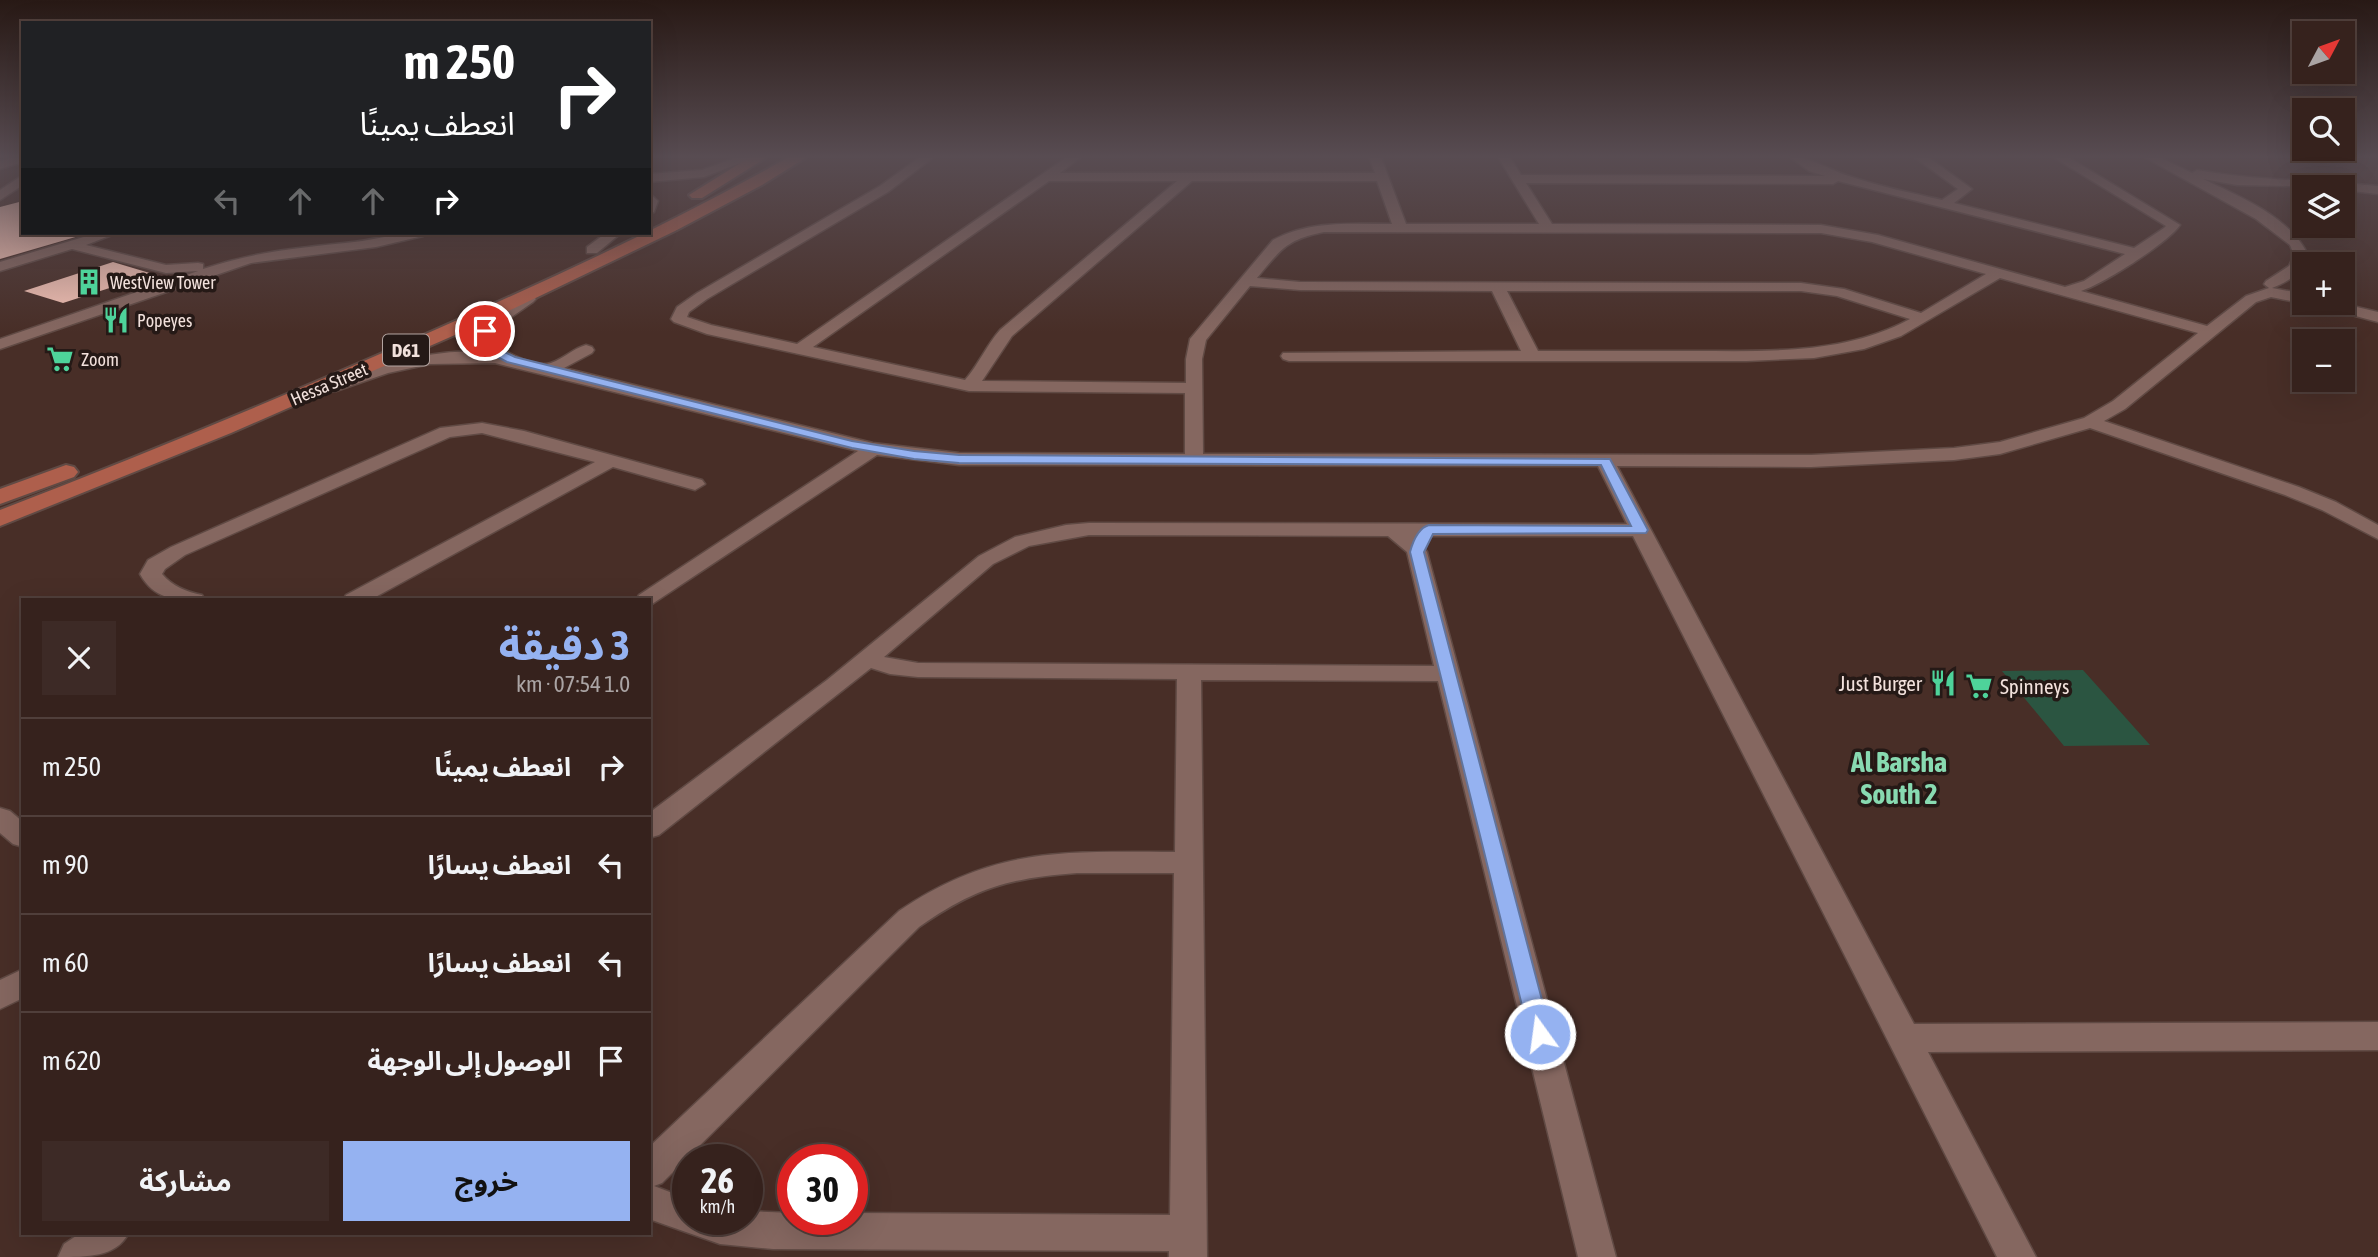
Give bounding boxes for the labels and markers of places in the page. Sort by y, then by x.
building icon: WestView Tower [74,267,104,297]
place label: WestView Tower [110,272,216,293]
pin [455,301,515,361]
restaurant icon: Popeyes [101,305,131,335]
place label: Popeyes [137,310,192,331]
supermarket icon: Zoom [45,344,75,374]
place label: Zoom [81,349,119,370]
restaurant icon: Just Burger [1928,668,1958,698]
place label: Just Burger [1839,671,1923,695]
supermarket icon: Spinneys [1964,671,1994,701]
place label: Spinneys [2000,674,2069,698]

